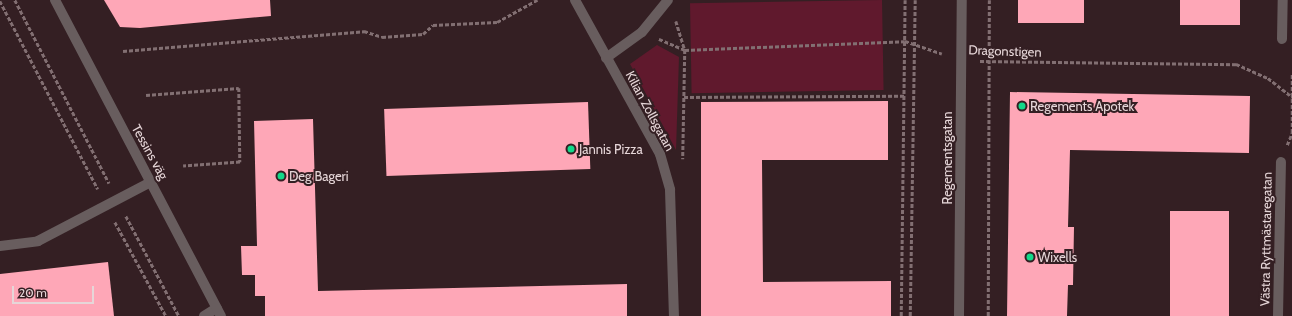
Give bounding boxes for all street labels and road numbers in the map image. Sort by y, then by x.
street label: Dragonstigen [968,42,1042,60]
street label: Kilian Zollsgatan [622,68,678,154]
street label: Regementsgatan [939,112,955,204]
street label: Tessins väg [128,122,172,182]
street label: Västra Ryttmästaregatan [1257,172,1275,306]

